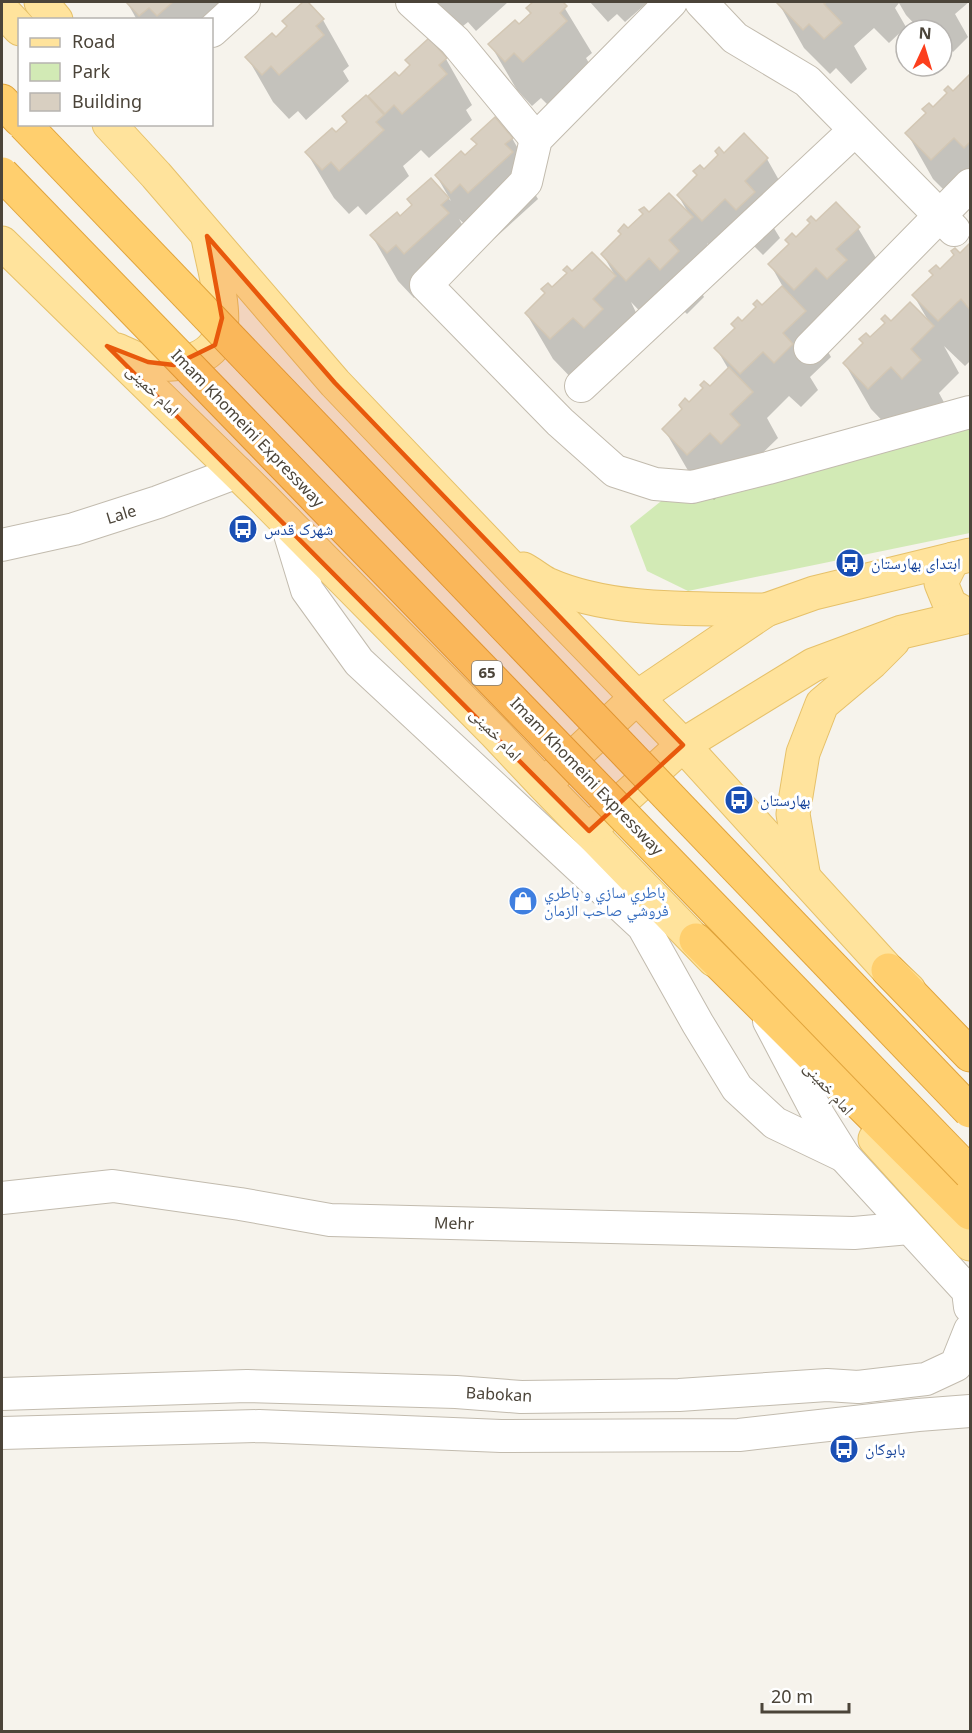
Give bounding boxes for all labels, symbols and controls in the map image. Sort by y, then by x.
legend [18,18,213,126]
north arrow [894,18,954,78]
text: N [918,22,932,44]
text: Road [72,29,115,53]
text: Park [72,59,110,83]
text: Building [72,89,142,113]
street label: Imam Khomeini Expressway [167,344,330,512]
street label: امام خمینی [122,359,184,421]
street label: Lale [103,499,139,529]
bus stop icon: شهرک قدس [227,513,259,545]
place label: شهرک قدس [264,518,333,540]
bus stop icon: ابتدای بهارستان [834,547,866,579]
place label: ابتدای بهارستان [871,552,961,574]
road number: 65 [472,661,502,685]
street label: Imam Khomeini Expressway [506,692,669,860]
street label: امام خمینی [465,703,527,765]
bus stop icon: بهارستان [723,784,755,816]
place label: بهارستان [760,789,810,811]
place label: باطري سازي و باطري فروشي صاحب الزمان [544,881,669,923]
shop icon: باطري سازي و باطري فروشي صاحب الزمان [507,885,539,917]
street label: امام خمینی [799,1056,859,1120]
street label: Mehr [434,1211,475,1235]
street label: Babokan [465,1381,533,1407]
bus stop icon: بابوکان [828,1433,860,1465]
place label: بابوکان [865,1438,905,1460]
scale bar [762,1676,849,1714]
text: 20 m [771,1684,813,1708]

